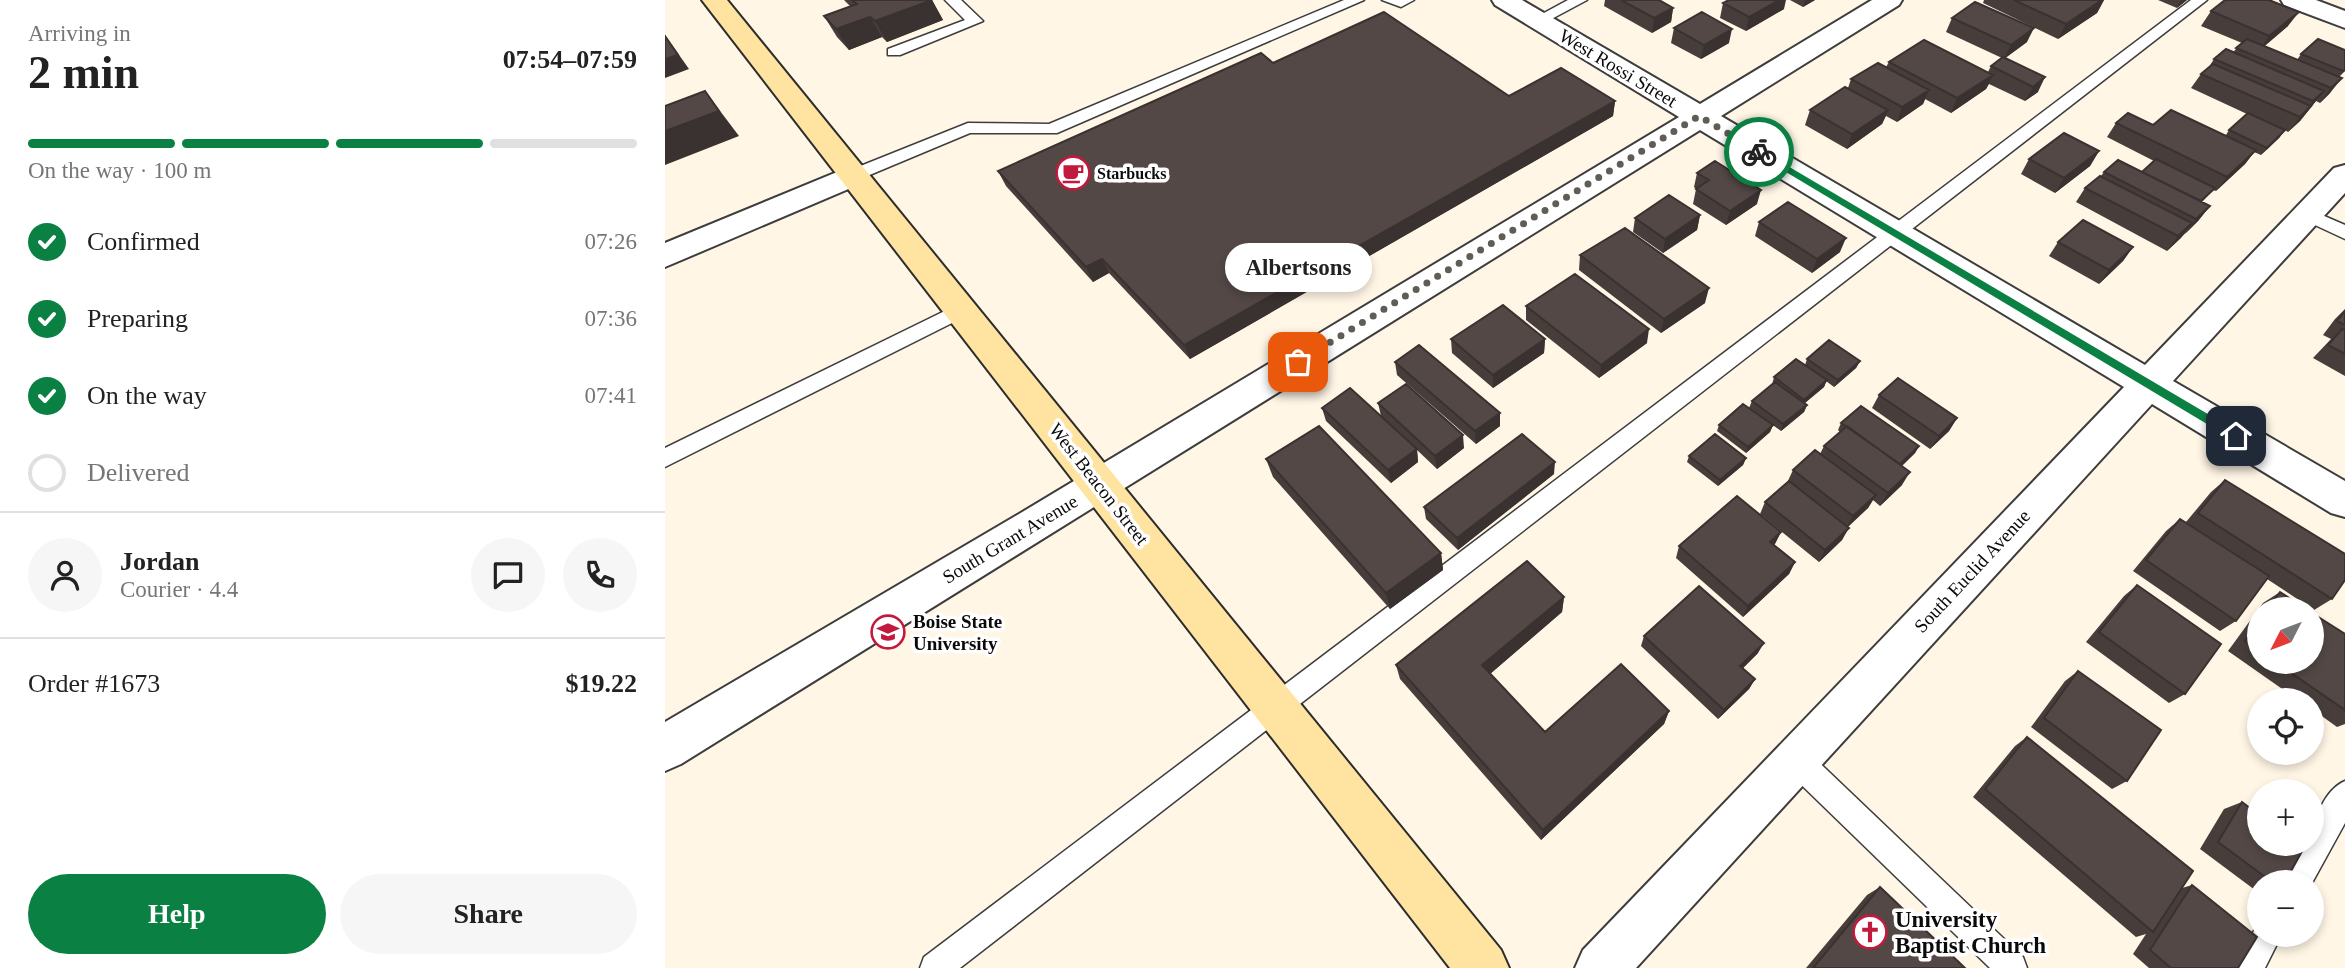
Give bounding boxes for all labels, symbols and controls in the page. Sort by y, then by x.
text: Arriving in [28,21,131,46]
street label: West Rossi Street [1555,25,1681,112]
text: 07:54–07:59 [503,45,637,74]
text: 2 min [28,47,139,98]
courier [1724,117,1794,187]
icon: bike [1740,133,1778,171]
cafe icon: Starbucks [1054,154,1092,192]
text: On the way · 100 m [28,158,211,183]
place label: Starbucks [1097,165,1166,182]
icon: check [28,223,66,261]
text: Confirmed [87,227,200,256]
text: 07:26 [585,229,637,254]
callout: Albertsons [1225,243,1371,292]
text: Albertsons [1245,255,1352,280]
icon: check [28,300,66,338]
text: Preparing [87,304,188,333]
text: 07:36 [585,306,637,331]
pin [1268,332,1328,392]
icon: bag [1279,343,1317,381]
icon: check [28,377,66,415]
text: On the way [87,381,207,410]
text: 07:41 [585,383,637,408]
pin [2206,406,2266,466]
icon: home [2217,417,2255,455]
street label: West Beacon Street [1045,419,1153,549]
text: Delivered [87,458,190,487]
street label: South Grant Avenue [939,490,1081,588]
street label: South Euclid Avenue [1910,505,2034,637]
button: person [28,538,102,612]
button: chat [471,538,545,612]
button: phone [563,538,637,612]
text: Jordan [120,547,199,576]
text: Courier · 4.4 [120,577,238,602]
north arrow [2247,597,2324,674]
map controls [2247,597,2324,947]
place label: Boise State University [913,611,1002,654]
school or university icon: Boise State University [869,613,907,651]
text: Order #1673 [28,669,160,698]
text: $19.22 [566,669,637,698]
button: locate [2247,688,2324,765]
button: + [2247,779,2324,856]
button: − [2247,870,2324,947]
button: Help [28,874,326,954]
button: Share [340,874,637,954]
place label: University Baptist Church [1895,907,2046,958]
church icon: University Baptist Church [1851,913,1889,951]

